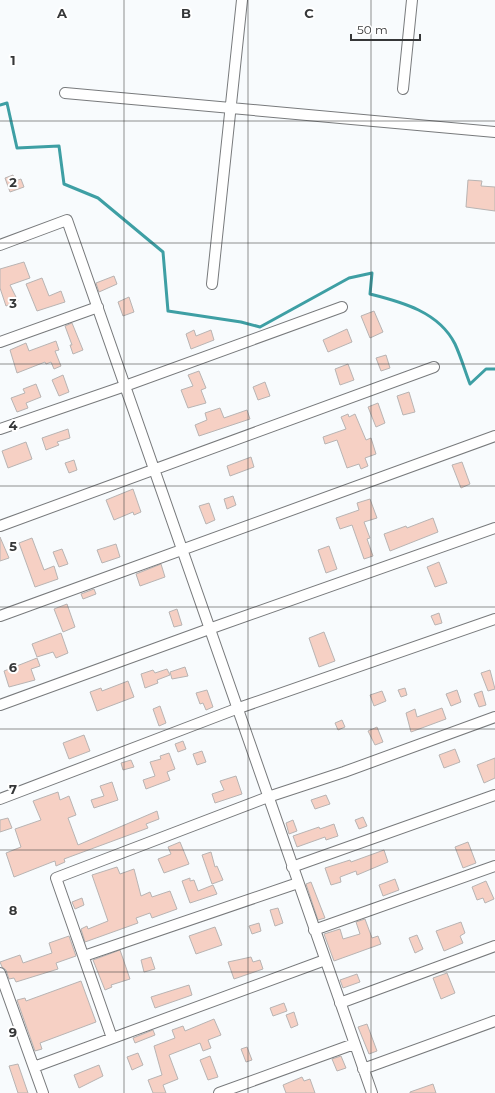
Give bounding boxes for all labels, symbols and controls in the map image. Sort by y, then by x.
text: A [56,5,68,21]
text: B [181,5,191,21]
text: C [304,5,314,21]
scale bar [351,16,420,42]
text: 50 m [357,22,388,37]
text: 1 [10,52,16,68]
text: 2 [9,174,17,190]
text: 3 [8,295,17,311]
text: 4 [9,417,18,433]
text: 5 [9,538,17,554]
text: 6 [9,659,18,675]
text: 7 [9,781,17,797]
text: 8 [9,902,18,918]
text: 9 [9,1024,17,1040]

